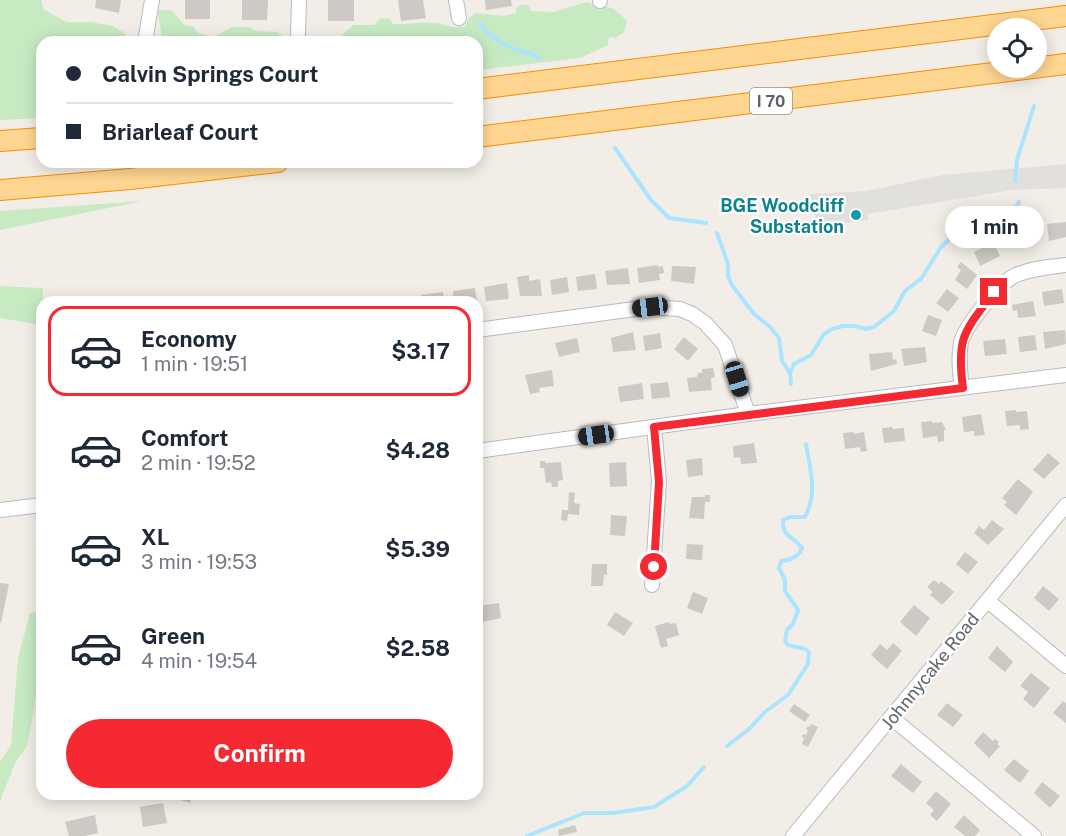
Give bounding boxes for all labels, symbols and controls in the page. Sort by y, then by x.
map controls [987,18,1047,78]
button: locate [987,18,1047,78]
text: Calvin Springs Court [102,61,318,87]
road number: I 70 [750,88,792,114]
text: Briarleaf Court [102,119,258,145]
place label: BGE Woodcliff Substation [720,195,844,237]
callout: 1 min [944,205,1044,247]
marker: BGE Woodcliff Substation [849,208,863,222]
text: 1 min [970,215,1019,239]
route end [980,278,1007,305]
car [631,296,669,318]
icon: car [69,324,123,378]
text: Economy [141,326,237,352]
text: $3.17 [391,338,450,364]
text: 1 min · 19:51 [141,352,248,376]
car [723,359,751,399]
icon: car [69,423,123,477]
car [577,424,615,446]
text: Comfort [141,425,228,451]
text: $4.28 [385,437,450,463]
text: 2 min · 19:52 [141,451,256,475]
icon: car [69,522,123,576]
text: XL [141,524,169,550]
text: $5.39 [385,536,450,562]
text: 3 min · 19:53 [141,550,257,574]
route start [640,553,667,580]
street label: Johnnycake Road [877,608,983,734]
icon: car [69,621,123,675]
text: Green [141,623,205,649]
text: $2.58 [386,635,450,661]
text: 4 min · 19:54 [141,649,257,673]
button: Confirm [66,719,453,788]

